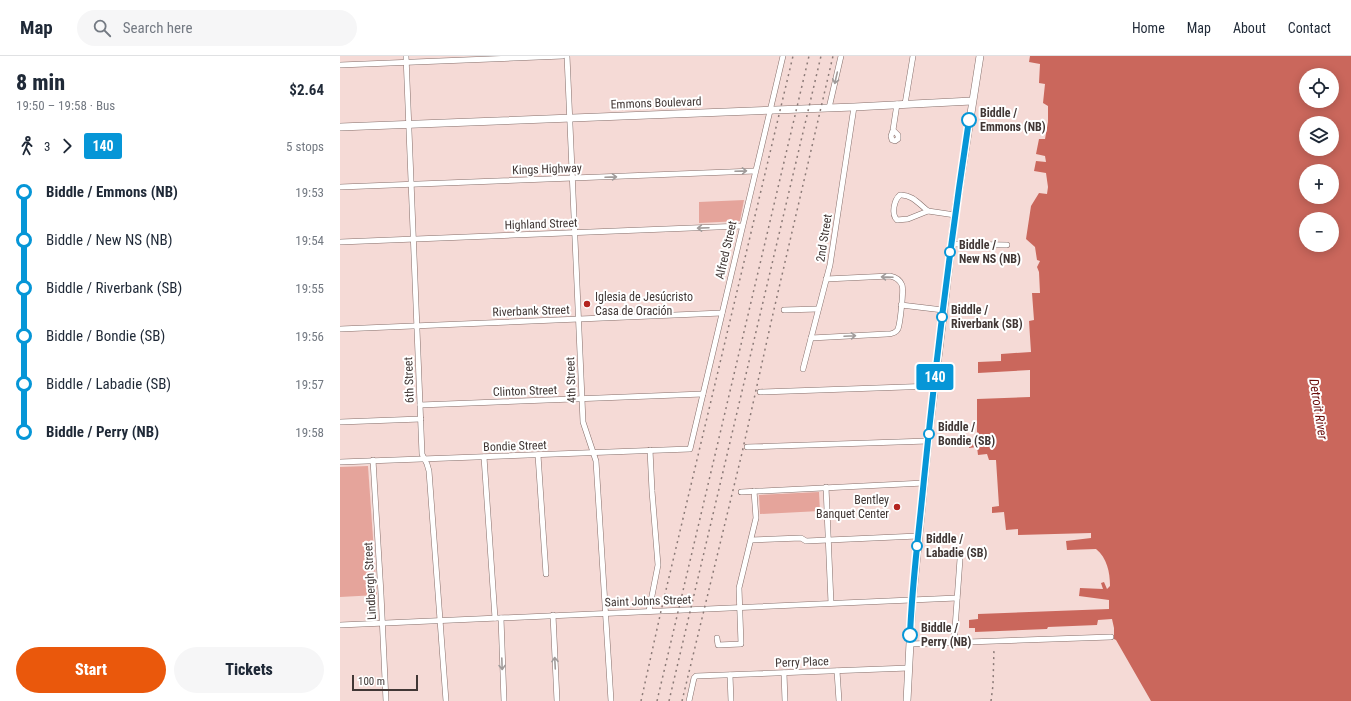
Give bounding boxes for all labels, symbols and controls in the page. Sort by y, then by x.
search box [77,10,357,46]
text: Map [20,16,53,39]
icon: search [91,17,113,39]
text: Search here [123,19,193,37]
text: Home [1132,20,1165,36]
text: Map [1187,20,1211,36]
text: About [1233,20,1266,36]
text: Contact [1288,20,1331,36]
map controls [1299,68,1339,252]
button: locate [1299,68,1339,108]
text: 8 min [16,70,65,95]
one-way arrow [831,72,839,85]
text: $2.64 [289,81,324,99]
street label: Emmons Boulevard [610,94,702,112]
text: 19:50 – 19:58 · Bus [16,98,115,113]
place label: Biddle / Emmons (NB) [980,106,1046,134]
marker: Biddle / Emmons (NB) [961,112,977,128]
button: layers [1299,116,1339,156]
icon: walk [16,135,38,157]
icon: forward [56,135,78,157]
text: 140 [92,138,114,154]
text: 3 [44,139,50,154]
text: 5 stops [286,139,324,154]
street label: Kings Highway [512,161,582,177]
button: + [1299,164,1339,204]
one-way arrow [734,168,747,175]
one-way arrow [604,173,617,180]
text: Biddle / Emmons (NB) [46,183,178,201]
text: 19:53 [295,185,324,200]
street label: 2nd Street [813,212,835,263]
button: − [1299,212,1339,252]
street label: Highland Street [504,216,578,232]
street label: Alfred Street [712,219,740,281]
one-way arrow [697,224,710,231]
text: Biddle / New NS (NB) [46,231,172,249]
text: 19:54 [295,233,324,248]
place label: Biddle / New NS (NB) [959,238,1021,266]
marker: Biddle / New NS (NB) [944,246,956,258]
one-way arrow [881,273,894,281]
text: Biddle / Riverbank (SB) [46,279,182,297]
text: 19:55 [295,281,324,296]
place label: Iglesia de Jesúcristo Casa de Oración [595,290,693,318]
marker: Iglesia de Jesúcristo Casa de Oración [582,299,592,309]
street label: Riverbank Street [492,303,570,319]
place label: Biddle / Riverbank (SB) [951,303,1023,331]
marker: Biddle / Riverbank (SB) [936,311,948,323]
text: Biddle / Bondie (SB) [46,327,165,345]
text: 19:56 [295,329,324,344]
one-way arrow [843,333,856,340]
street label: 6th Street [401,356,417,403]
street label: 4th Street [563,356,579,403]
line badge: 140 [912,364,958,390]
text: 140 [924,369,946,385]
text: Biddle / Labadie (SB) [46,375,171,393]
text: 19:57 [295,377,324,392]
water label: Detroit River [1306,378,1331,442]
street label: Clinton Street [493,383,558,399]
place label: Biddle / Bondie (SB) [938,420,995,448]
text: Biddle / Perry (NB) [46,423,159,441]
text: 19:58 [295,425,324,440]
marker: Biddle / Bondie (SB) [923,428,935,440]
street label: Bondie Street [483,438,547,454]
place label: Bentley Banquet Center [816,493,889,521]
marker: Bentley Banquet Center [892,502,902,512]
place label: Biddle / Labadie (SB) [926,532,988,560]
marker: Biddle / Labadie (SB) [911,540,923,552]
street label: Lindbergh Street [361,541,379,620]
street label: Saint Johns Street [604,592,692,610]
place label: Biddle / Perry (NB) [921,621,972,649]
marker: Biddle / Perry (NB) [902,627,918,643]
button: Start [16,647,166,693]
button: Tickets [174,647,324,693]
street label: Perry Place [775,654,829,670]
one-way arrow [499,657,506,670]
one-way arrow [551,657,559,670]
scale bar [352,673,418,692]
text: 100 m [358,675,385,688]

